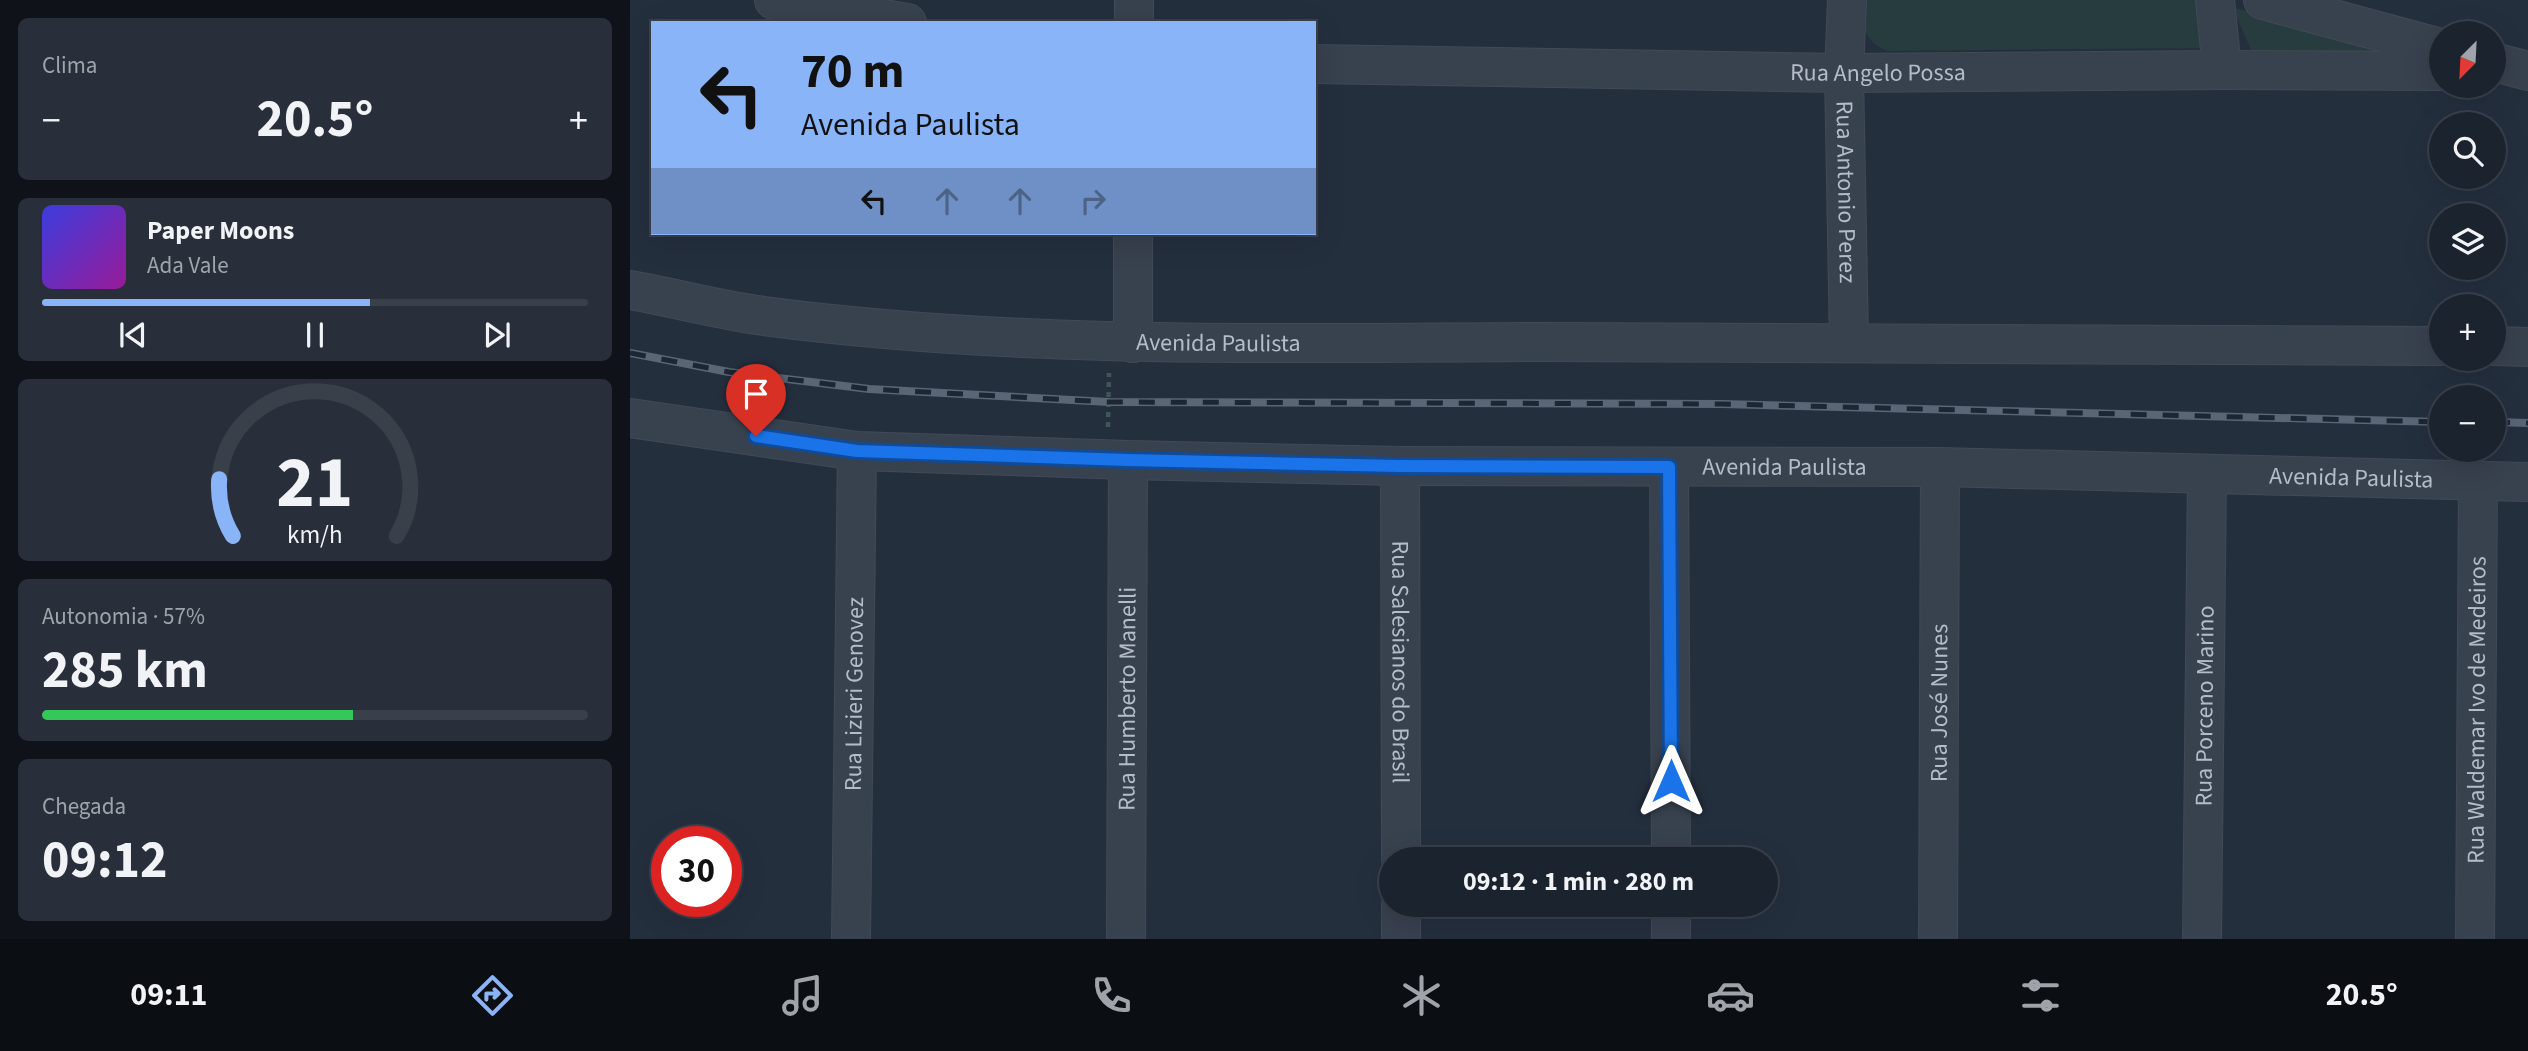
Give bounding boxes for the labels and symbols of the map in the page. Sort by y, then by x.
north arrow [2429,21,2506,98]
street label: Rua Angelo Possa [1790,55,1966,91]
street label: Rua Antonio Perez [1827,100,1865,284]
street label: Avenida Paulista [1136,325,1301,361]
pin [726,364,786,436]
street label: Avenida Paulista [1702,450,1867,485]
street label: Avenida Paulista [2269,458,2434,498]
street label: Rua Salesianos do Brasil [1382,540,1418,784]
street label: Rua Waldemar Ivo de Medeiros [2458,556,2496,864]
street label: Rua Humberto Manelli [1110,587,1145,811]
street label: Rua Lizieri Genovez [836,597,873,791]
street label: Rua Porceno Marino [2186,605,2224,807]
street label: Rua José Nunes [1922,624,1957,782]
position arrow [1634,744,1708,818]
speed limit sign: 30 [651,826,742,917]

